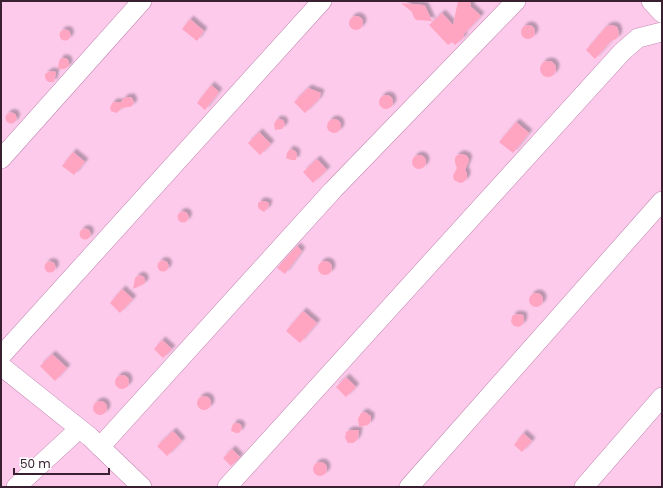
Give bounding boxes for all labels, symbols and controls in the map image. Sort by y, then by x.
scale bar [14,450,109,476]
text: 50 m [20,455,51,472]

